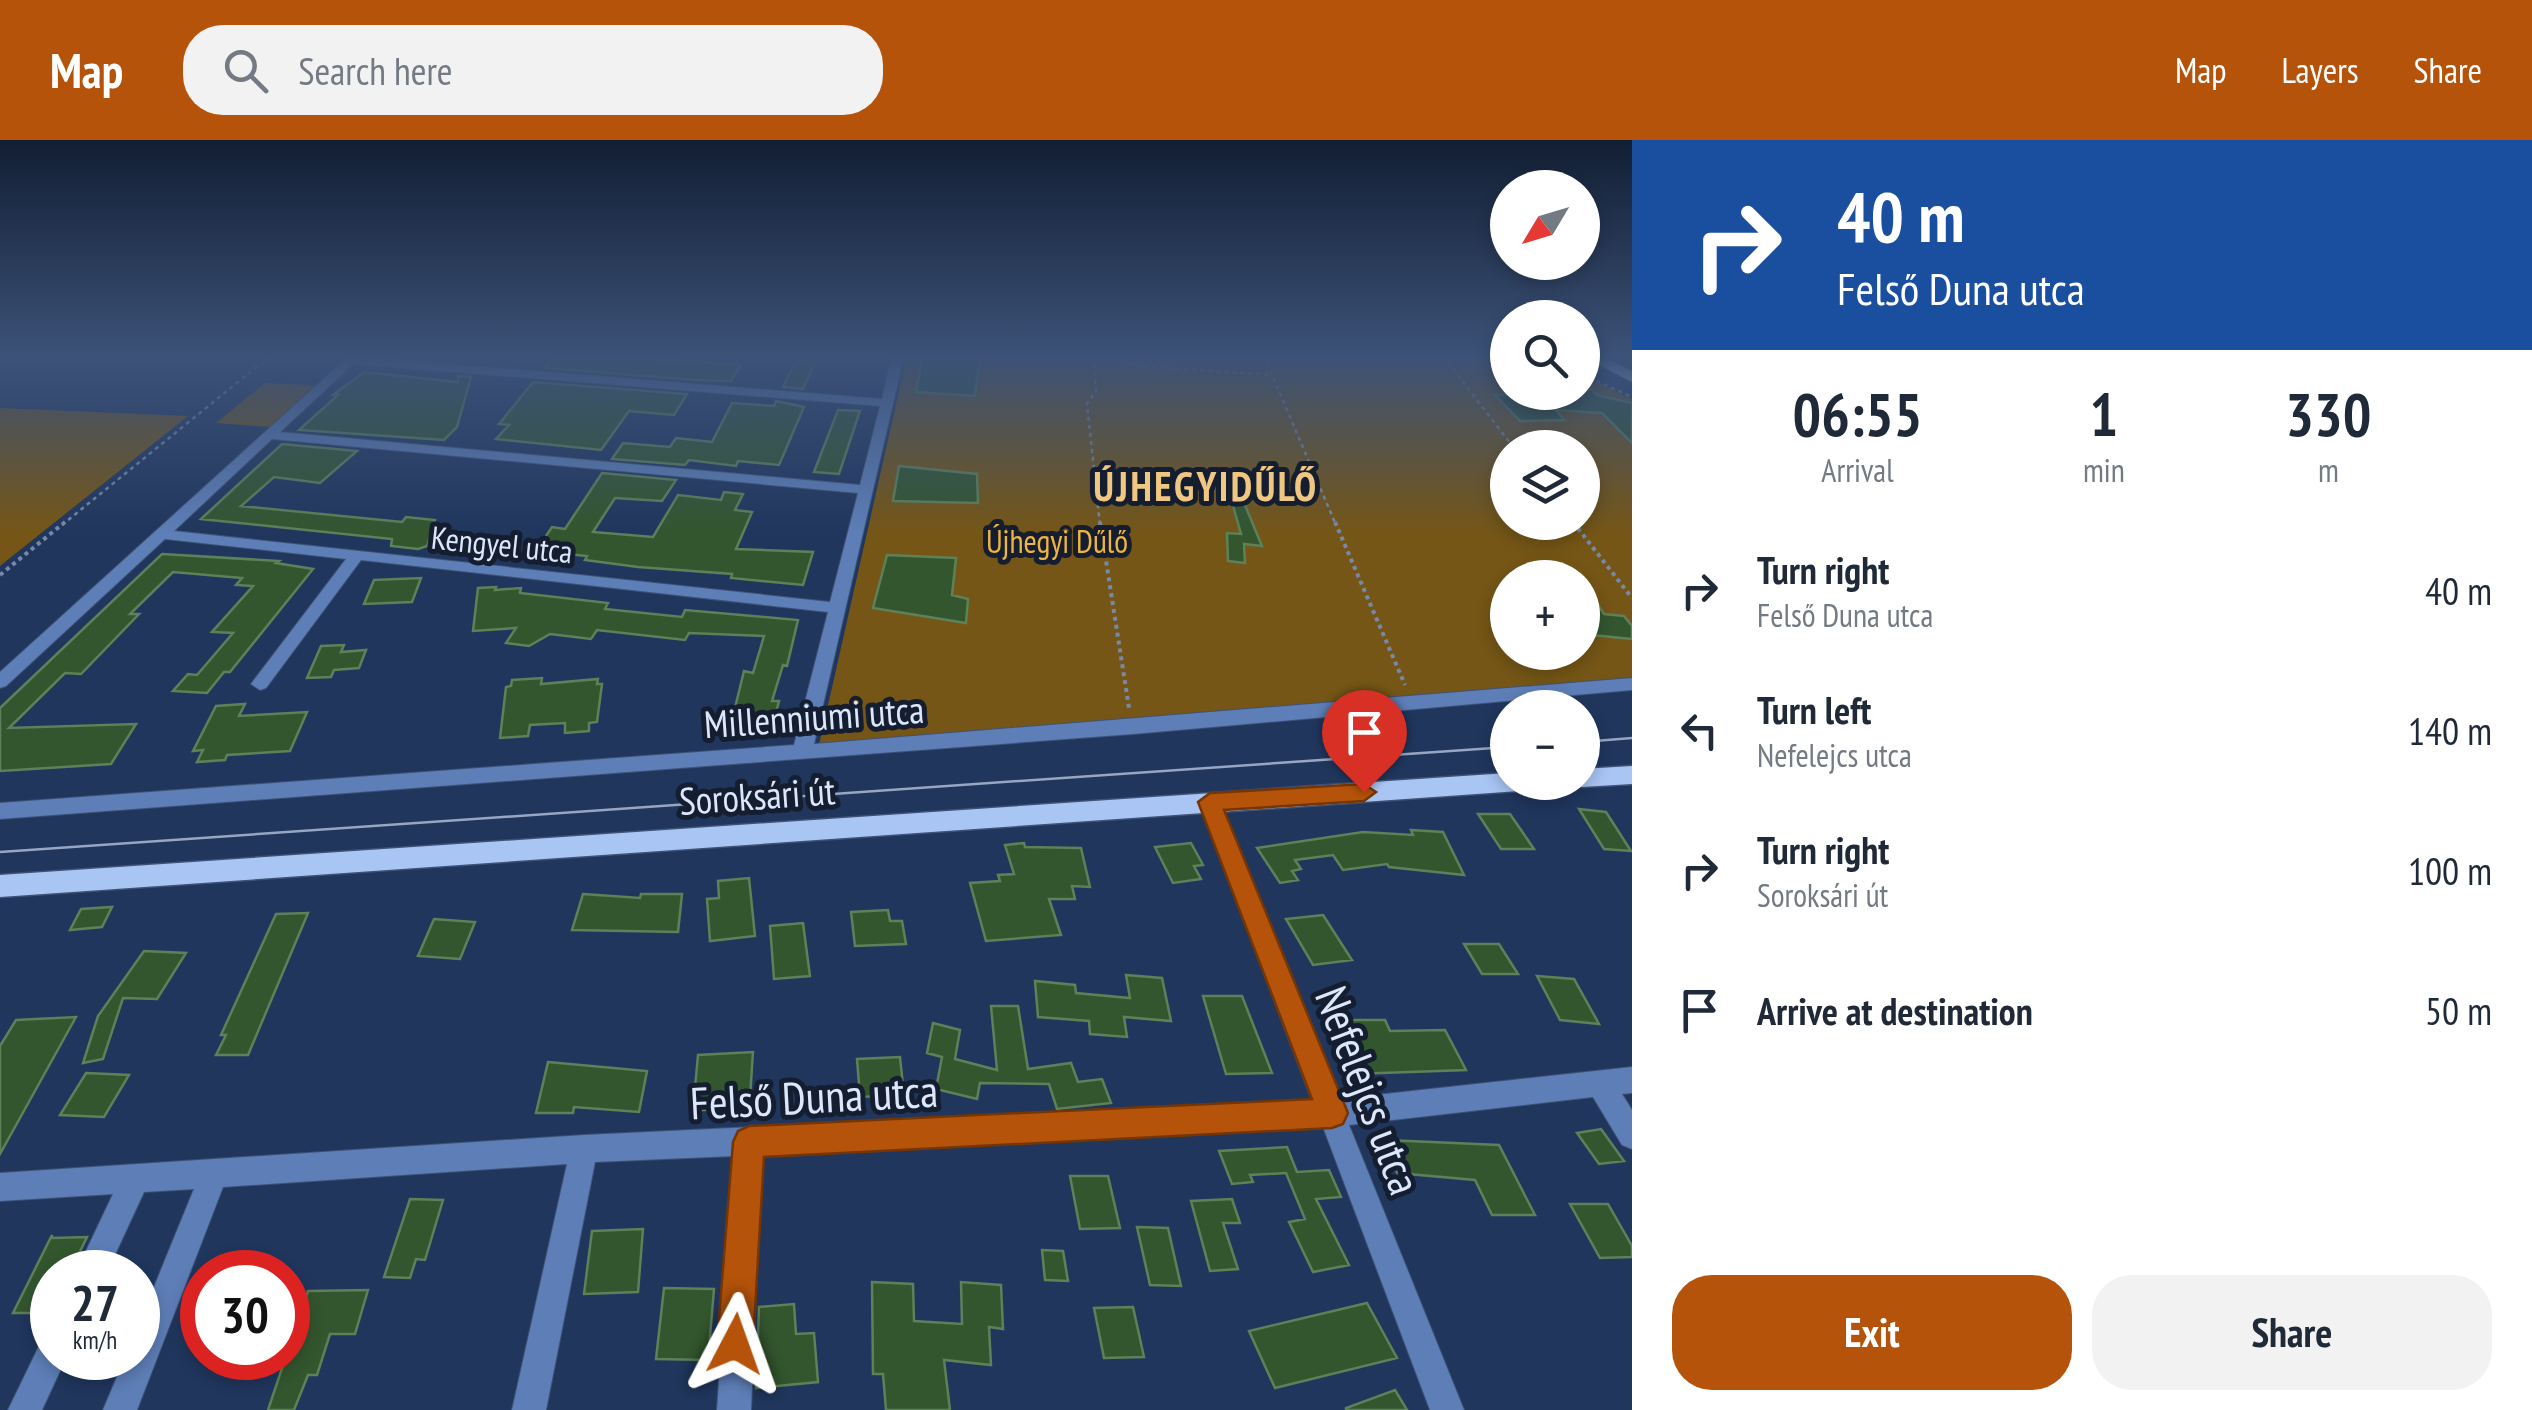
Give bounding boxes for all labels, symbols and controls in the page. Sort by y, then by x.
search box [183,25,883,115]
text: Map [50,39,123,101]
icon: search [218,43,273,98]
text: Search here [298,46,453,95]
text: Map [2175,47,2226,93]
text: Layers [2281,47,2359,93]
text: Share [2414,47,2482,93]
north arrow [1490,170,1600,280]
map controls [1490,170,1600,800]
text: 40 m [1837,171,1965,261]
icon: right [1672,180,1802,310]
text: Felső Duna utca [1837,259,2085,317]
button: search [1490,300,1600,410]
text: 06:55 [1793,375,1922,453]
text: 1 [2090,375,2118,453]
text: 330 [2285,375,2371,453]
button: layers [1490,430,1600,540]
text: Arrival [1821,449,1894,491]
text: min [2083,449,2125,491]
text: m [2318,449,2339,491]
district label: ÚJHEGYIDŰLŐ [1093,460,1319,512]
street label: Kengyel utca [429,516,575,572]
park label: Újhegyi Dűlő [986,520,1128,562]
text: Turn right [1757,545,1889,594]
button: + [1490,560,1600,670]
icon: right [1672,563,1727,618]
text: 40 m [2425,566,2492,615]
text: Felső Duna utca [1757,594,1933,636]
street label: Millenniumi utca [702,684,926,748]
text: Turn left [1757,685,1871,734]
pin [1322,690,1407,793]
button: − [1490,690,1600,800]
icon: left [1672,703,1727,758]
icon: arrive [1337,705,1392,760]
text: 140 m [2408,706,2492,755]
text: Nefelejcs utca [1757,734,1912,776]
street label: Soroksári út [678,765,837,825]
text: Turn right [1757,825,1889,874]
icon: right [1672,843,1727,898]
text: 100 m [2408,846,2492,895]
text: Soroksári út [1757,874,1888,916]
street label: Nefelejcs utca [1303,978,1435,1202]
icon: arrive [1672,983,1727,1038]
text: Arrive at destination [1757,986,2033,1035]
text: 50 m [2425,986,2492,1035]
street label: Felső Duna utca [689,1061,939,1131]
speed limit sign: 30 [180,1250,310,1380]
text: 27 [71,1270,119,1335]
button: Exit [1672,1275,2072,1390]
button: Share [2092,1275,2492,1390]
position arrow [683,1292,787,1396]
text: km/h [73,1324,117,1356]

